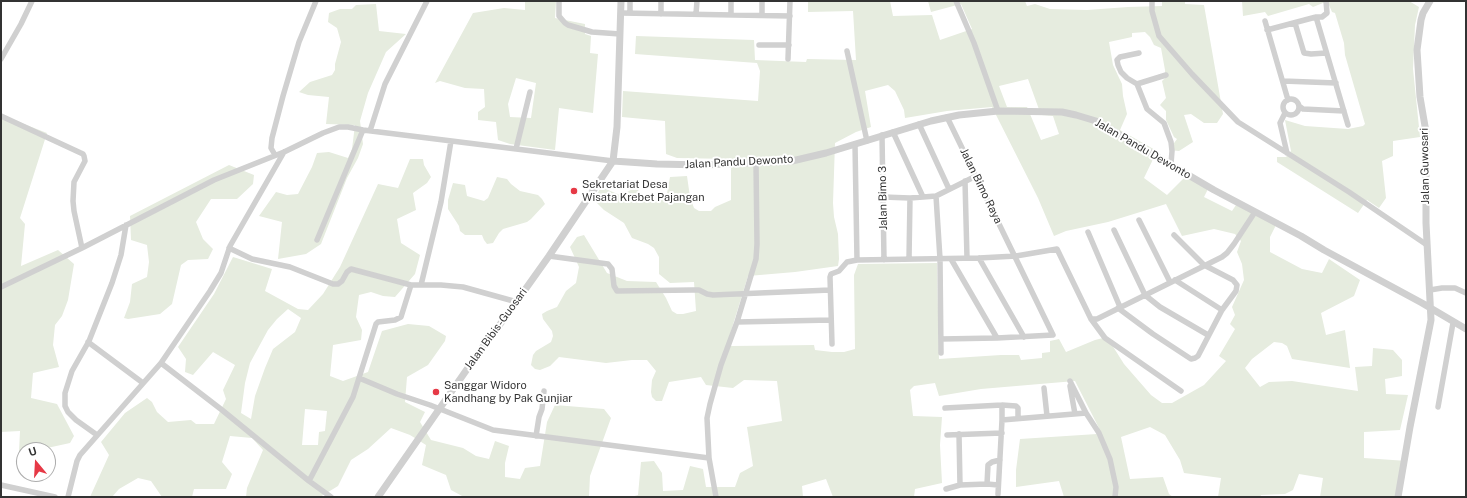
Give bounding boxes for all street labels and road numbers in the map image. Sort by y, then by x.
street label: Jalan Pandu Dewonto [1093,116,1193,182]
street label: Jalan Guwosari [1418,128,1432,204]
street label: Jalan Bimo Raya [957,146,1005,226]
street label: Jalan Pandu Dewonto [684,153,794,171]
street label: Jalan Bimo 3 [876,166,890,230]
street label: Jalan Bibis-Guosari [462,286,530,372]

